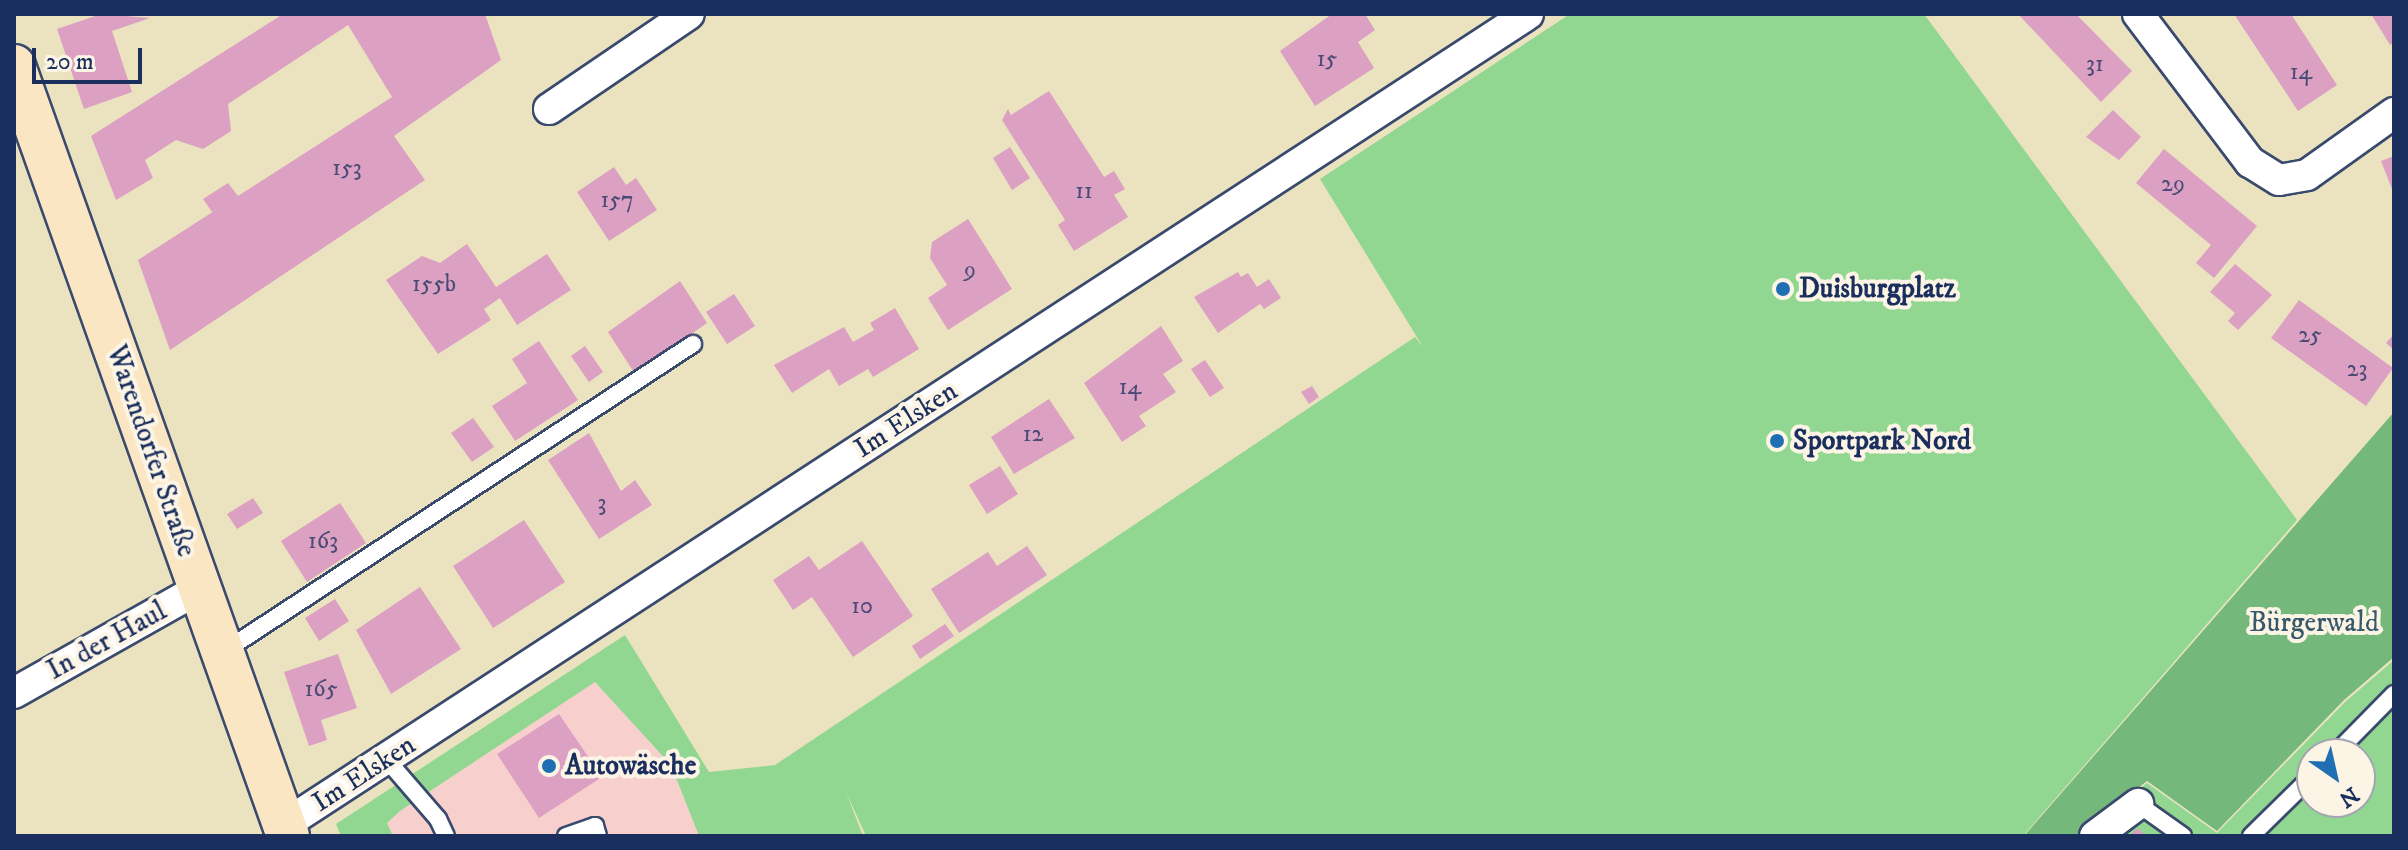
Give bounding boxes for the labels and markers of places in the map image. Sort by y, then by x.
place label: Duisburgplatz [1799,272,1956,306]
marker: Duisburgplatz [1774,280,1792,298]
place label: Sportpark Nord [1793,424,1971,458]
marker: Sportpark Nord [1768,432,1786,450]
place label: Autowäsche [565,749,696,783]
marker: Autowäsche [540,757,558,775]

